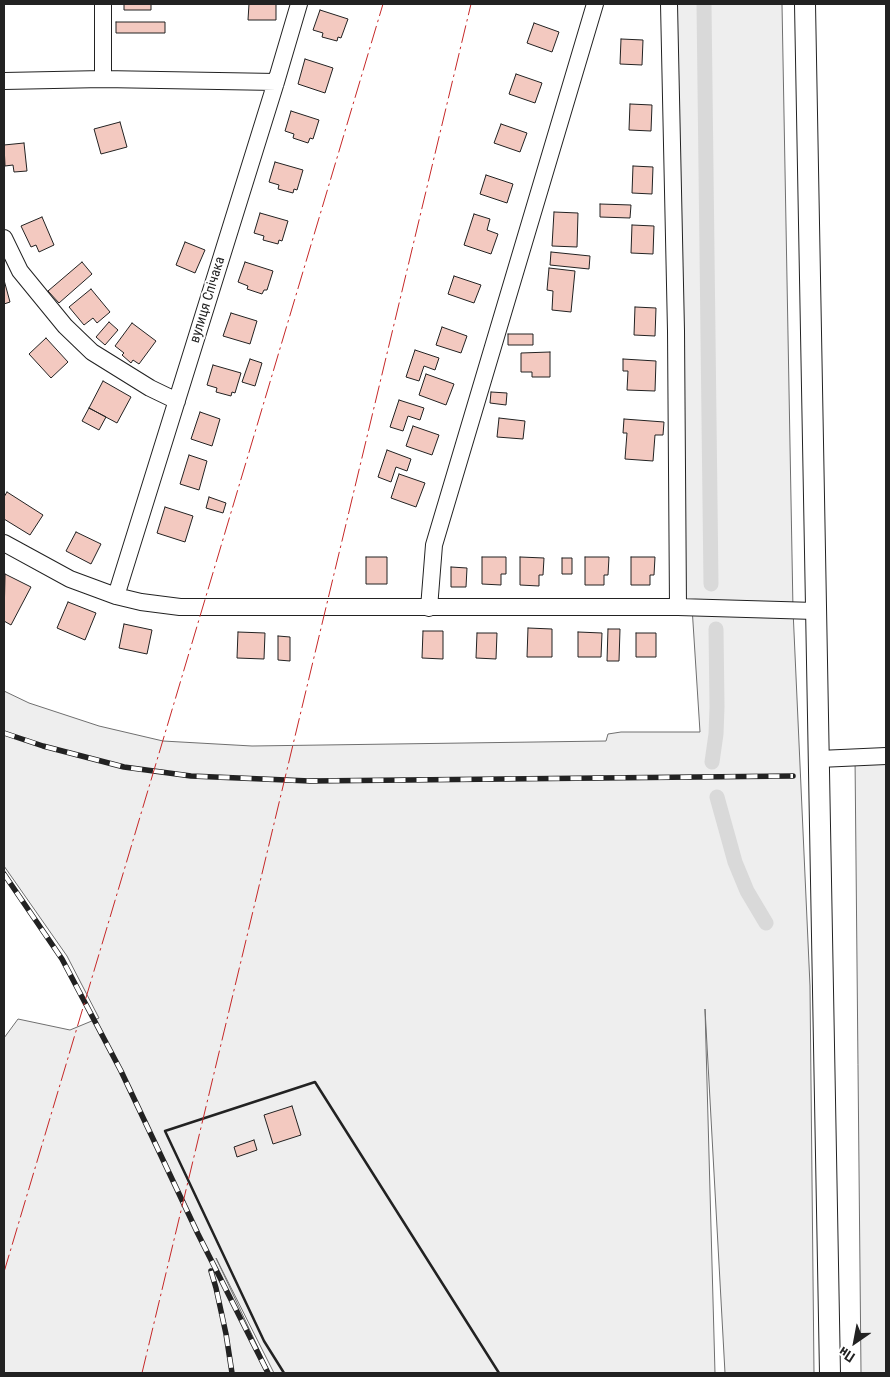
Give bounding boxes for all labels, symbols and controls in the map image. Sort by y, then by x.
street label: вулиця Спічака [187,255,229,345]
north arrow [830,1317,880,1367]
text: Пн [836,1344,858,1366]

